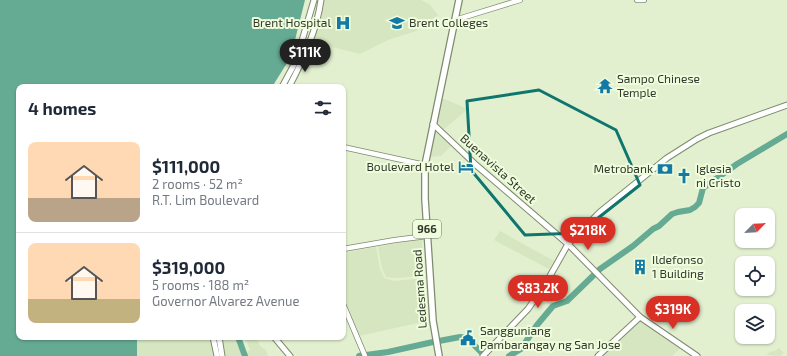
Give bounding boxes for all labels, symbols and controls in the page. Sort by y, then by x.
hospital icon: Brent Hospital [334,14,352,32]
school or university icon: Brent Colleges [388,14,406,32]
place label: Brent Hospital [253,15,331,29]
place label: Brent Colleges [409,15,488,29]
pin: $111K [277,39,333,73]
text: $111K [289,44,321,60]
place label: Sampo Chinese Temple [617,71,700,99]
temple icon: Sampo Chinese Temple [596,77,614,95]
icon: filters [312,97,334,119]
text: 4 homes [28,98,96,118]
street label: Buenavista Street [458,131,540,206]
text: $111,000 [152,156,220,176]
icon: home [60,158,108,206]
hotel icon: Boulevard Hotel [457,158,475,176]
place label: Boulevard Hotel [366,159,454,173]
bank icon: Metrobank [656,160,674,178]
place label: Metrobank [593,161,653,175]
place label: Iglesia ni Cristo [696,161,741,189]
church icon: Iglesia ni Cristo [675,167,693,185]
text: 2 rooms · 52 m² [152,176,243,192]
text: R.T. Lim Boulevard [152,192,259,208]
north arrow [735,208,775,248]
map controls [735,208,775,344]
pin: $218K [560,217,616,251]
road number: 966 [413,220,441,238]
text: $218K [569,222,607,238]
street label: Ledesma Road [409,249,429,329]
place label: Ildefonso 1 Building [652,252,704,280]
button: locate [735,256,775,296]
text: $319,000 [152,257,225,277]
building icon: Ildefonso 1 Building [631,258,649,276]
icon: home [60,259,108,307]
pin: $83.2K [505,275,571,309]
text: 5 rooms · 188 m² [152,277,249,293]
text: $83.2K [517,280,559,296]
text: Governor Alvarez Avenue [152,293,299,309]
pin: $319K [645,296,701,330]
text: $319K [655,301,691,317]
button: layers [735,304,775,344]
place label: Sangguniang Pambarangay ng San Jose [480,323,620,351]
public building icon: Sangguniang Pambarangay ng San Jose [459,329,477,347]

